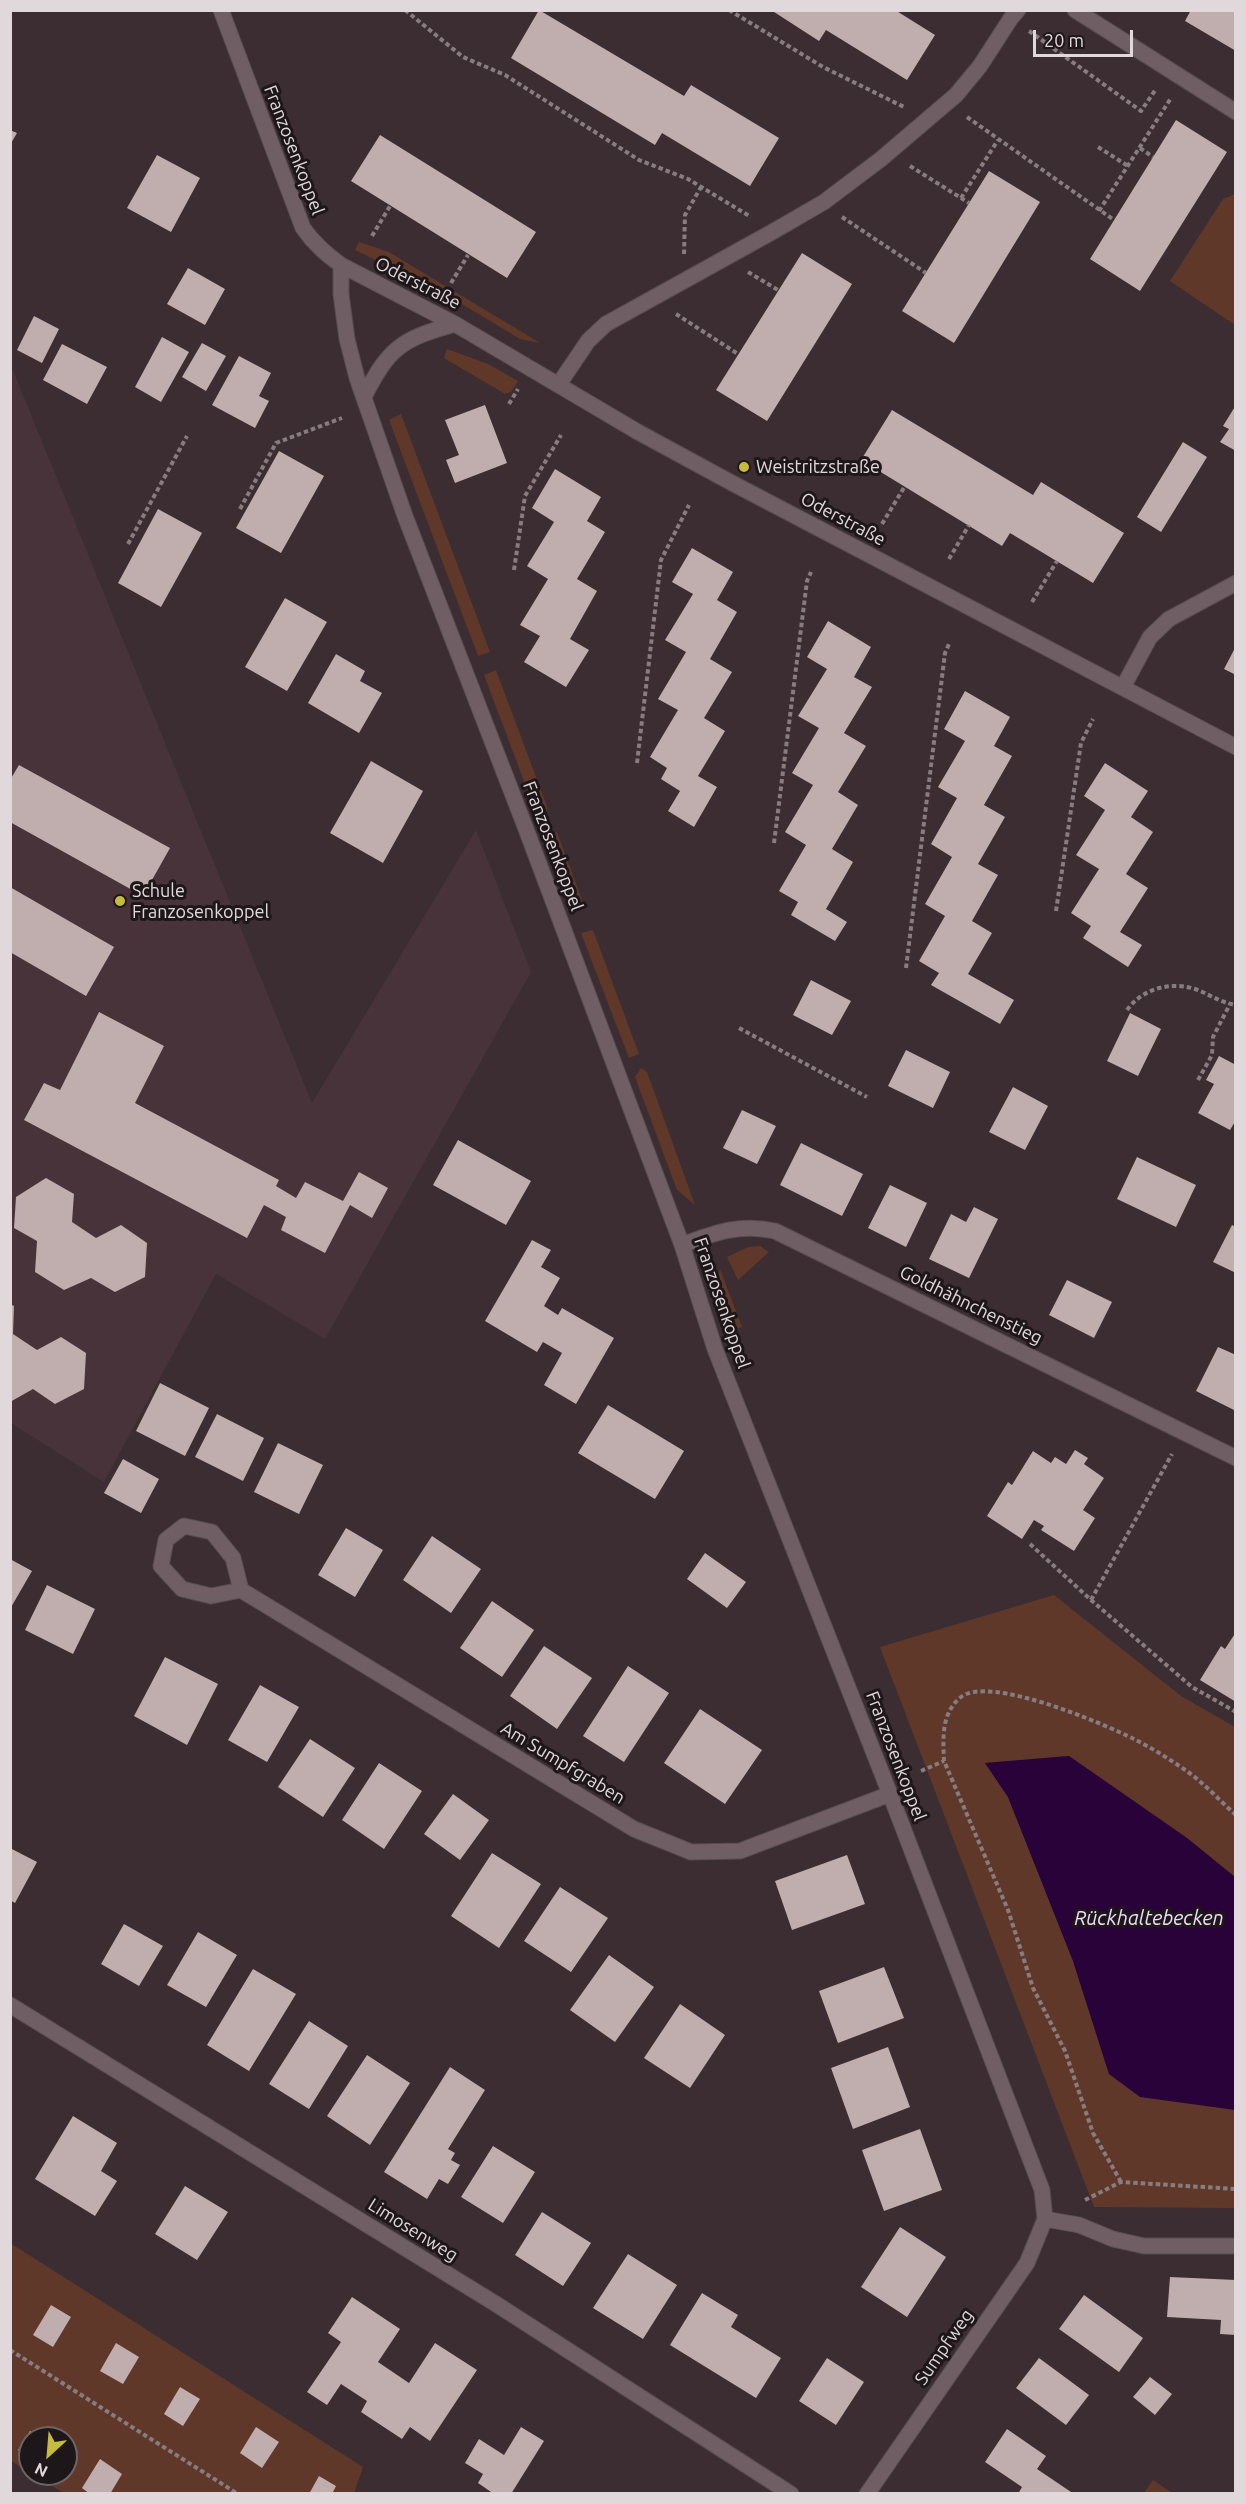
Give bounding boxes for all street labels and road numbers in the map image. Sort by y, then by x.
street label: Franzosenkoppel [259,82,329,218]
street label: Oderstraße [372,252,464,314]
street label: Oderstraße [797,488,889,550]
street label: Franzosenkoppel [518,778,588,914]
street label: Franzosenkoppel [689,1235,755,1371]
street label: Goldhähnchenstieg [896,1261,1046,1349]
street label: Franzosenkoppel [861,1688,931,1824]
street label: Am Sumpfgraben [497,1717,629,1809]
street label: Limosenweg [364,2194,462,2266]
street label: Sumpfweg [910,2305,978,2389]

